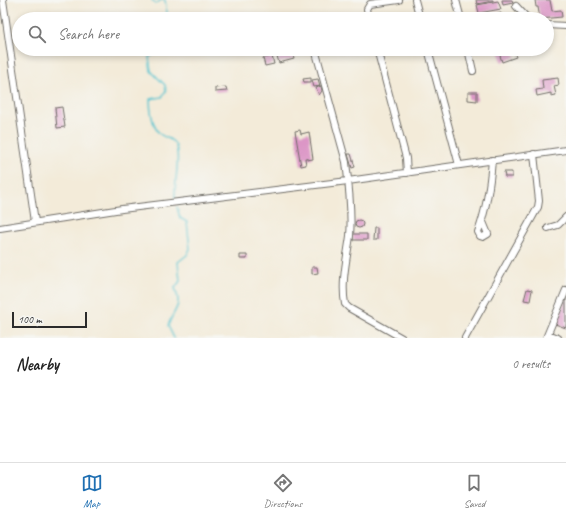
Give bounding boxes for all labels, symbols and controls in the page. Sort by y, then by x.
search box [12,12,554,56]
icon: search [26,23,48,45]
text: Search here [58,25,119,44]
scale bar [12,310,87,329]
text: 100 m [18,312,42,326]
text: Nearby [16,354,59,375]
text: 0 results [512,356,550,372]
tab: Map [81,472,103,510]
tab: Directions [264,472,302,510]
tab: Saved [463,472,485,510]

